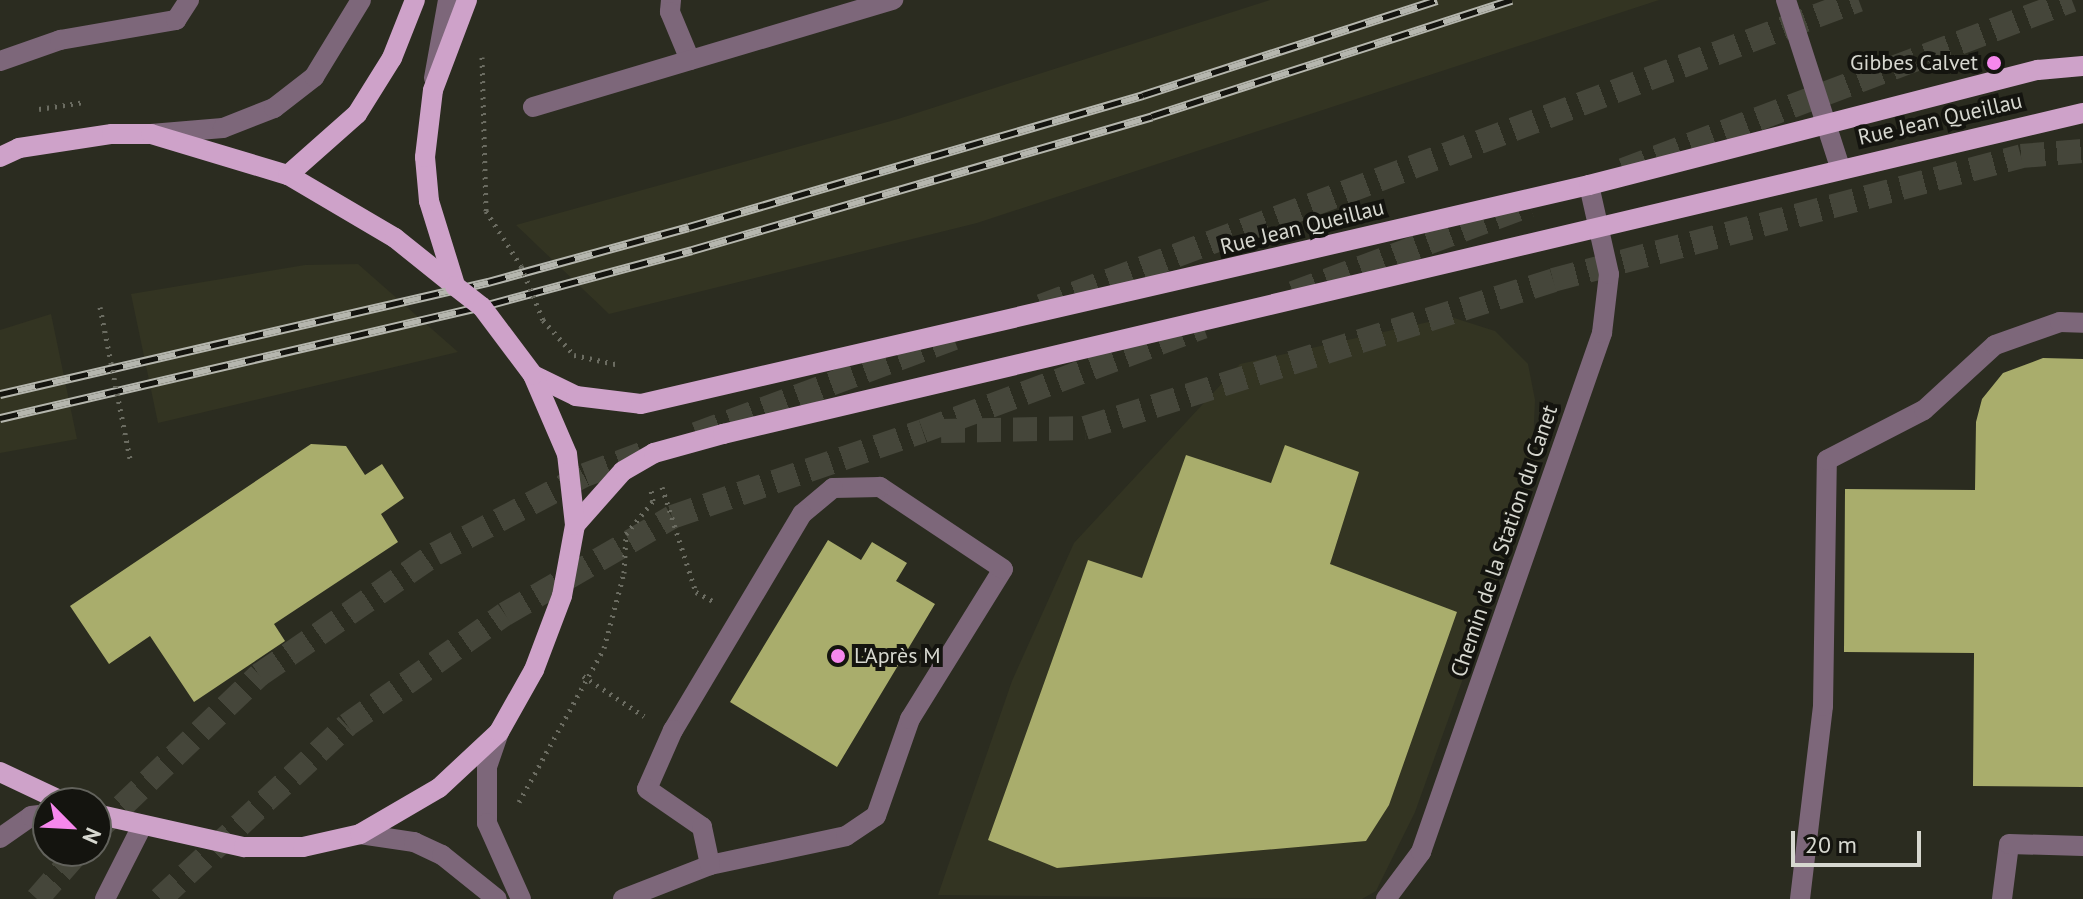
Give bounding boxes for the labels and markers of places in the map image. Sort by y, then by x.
place label: Gibbes Calvet [1850,50,1978,76]
marker: Gibbes Calvet [1985,54,2003,72]
place label: L'Après M [854,643,941,669]
marker: L'Après M [829,647,847,665]

